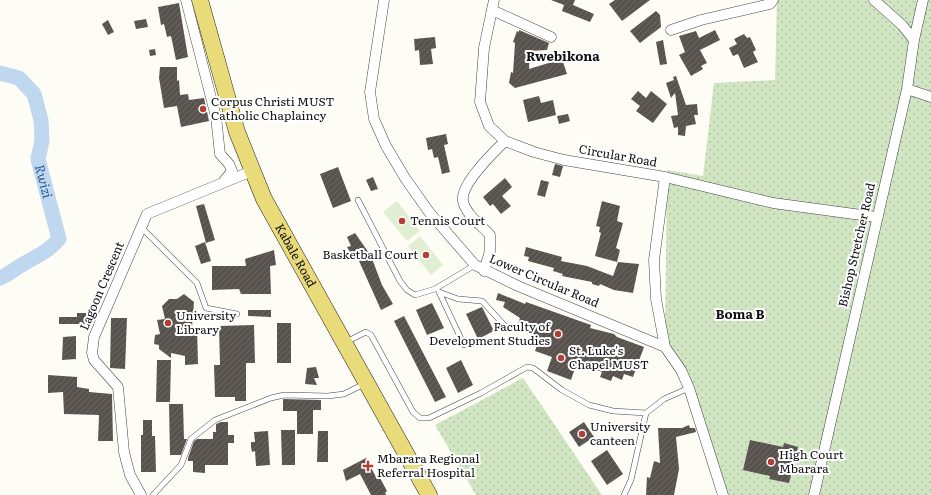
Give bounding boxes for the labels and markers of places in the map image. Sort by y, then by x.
place label: Corpus Christi MUST Catholic Chaplaincy [211,92,335,124]
marker: Corpus Christi MUST Catholic Chaplaincy [198,104,208,114]
place label: Tennis Court [410,211,485,229]
marker: Tennis Court [397,216,407,226]
place label: Basketball Court [323,245,418,263]
marker: Basketball Court [421,250,431,260]
place label: University Library [176,306,237,338]
place label: Faculty of Development Studies [429,317,551,349]
marker: University Library [163,318,173,328]
marker: Faculty of Development Studies [553,329,563,339]
place label: St. Luke's Chapel MUST [569,341,649,373]
marker: St. Luke's Chapel MUST [556,353,566,363]
place label: University canteen [590,417,651,449]
marker: University canteen [577,429,587,439]
place label: High Court Mbarara [779,445,844,477]
place label: Mbarara Regional Referral Hospital [377,449,480,481]
marker: High Court Mbarara [766,457,776,467]
marker: Mbarara Regional Referral Hospital [362,460,374,472]

